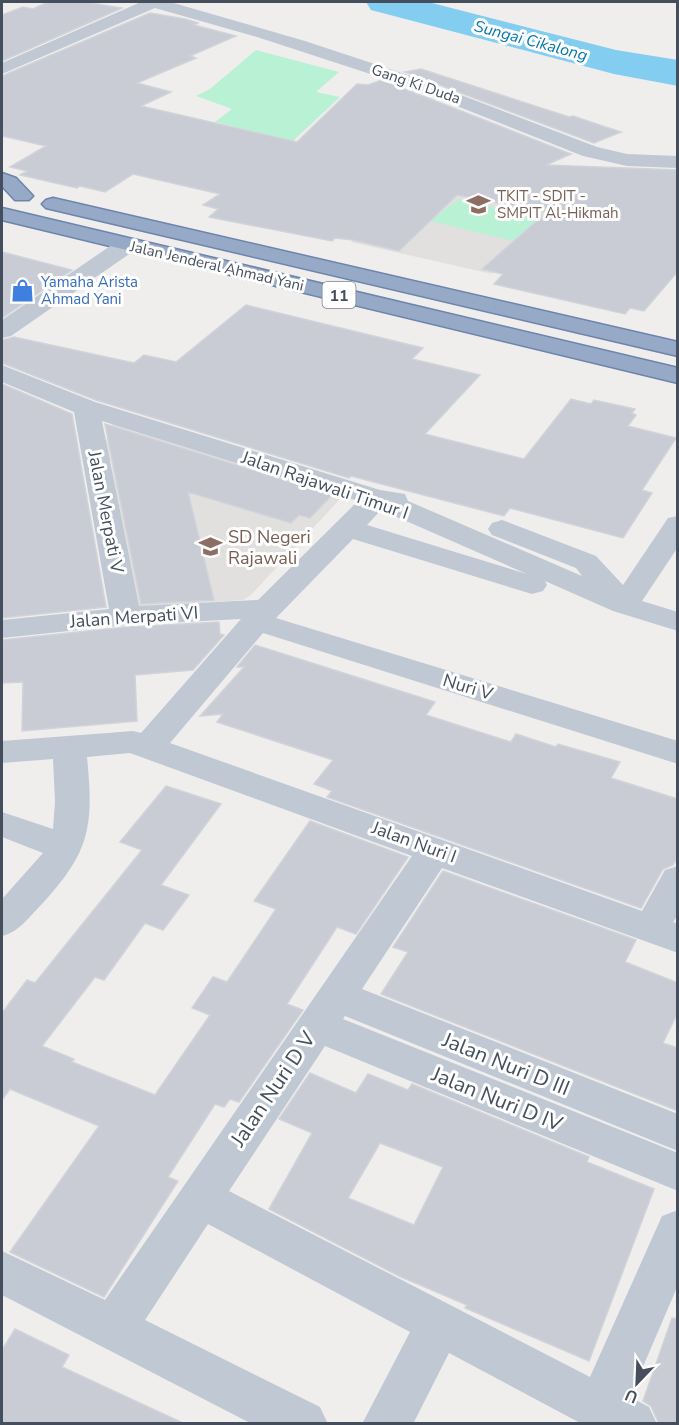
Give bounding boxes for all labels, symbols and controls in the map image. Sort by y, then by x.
water label: Sungai Cikalong [472,15,590,67]
street label: Gang Ki Duda [369,59,463,109]
place label: TKIT - SDIT - SMPIT Al-Hikmah [497,186,619,223]
school or university icon: TKIT - SDIT - SMPIT Al-Hikmah [466,192,492,218]
street label: Jalan Jenderal Ahmad Yani [127,236,306,296]
place label: Yamaha Arista Ahmad Yani [40,272,138,309]
shop icon: Yamaha Arista Ahmad Yani [10,278,36,304]
road number: 11 [322,282,356,308]
street label: Jalan Rajawali Timur I [237,445,412,525]
street label: Jalan Merpati V [82,448,130,576]
place label: SD Negeri Rajawali [228,525,311,570]
school or university icon: SD Negeri Rajawali [197,534,223,560]
street label: Jalan Merpati VI [68,601,199,634]
street label: Nuri V [440,668,496,706]
street label: Jalan Nuri I [367,815,460,868]
street label: Jalan Nuri D III [437,1025,574,1102]
street label: Jalan Nuri D V [224,1026,322,1153]
street label: Jalan Nuri D IV [427,1060,567,1138]
north arrow [607,1353,667,1413]
text: U [622,1383,641,1408]

